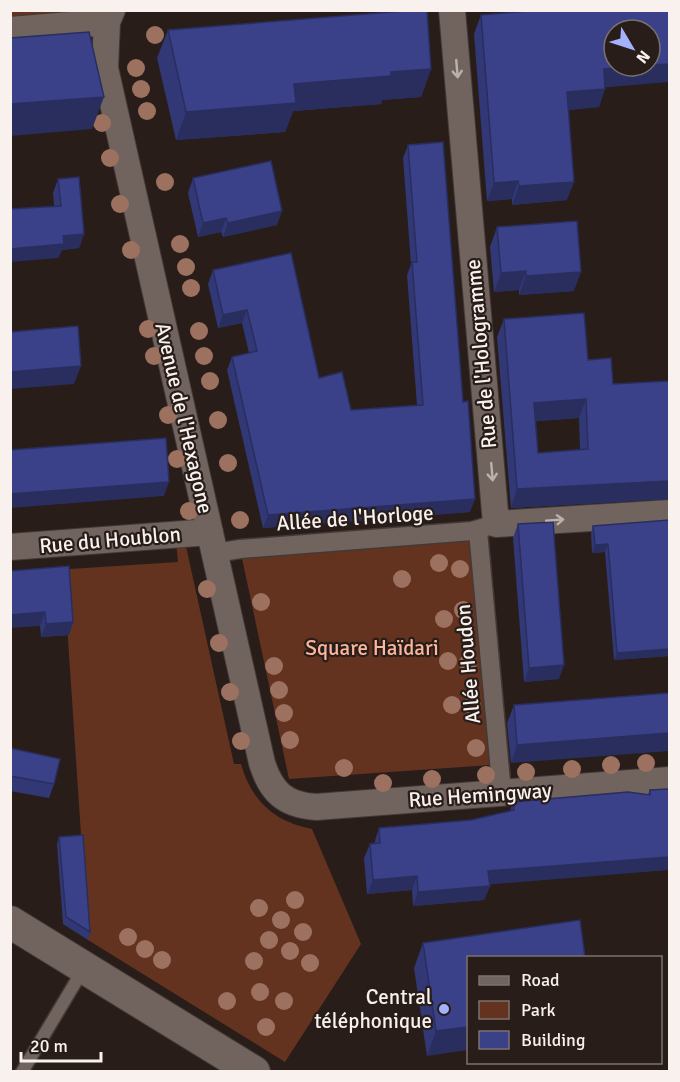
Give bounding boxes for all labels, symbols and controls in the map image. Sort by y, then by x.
north arrow [602,18,662,78]
text: N [632,46,654,67]
one-way arrow [452,58,463,78]
street label: Rue de l'Hologramme [460,258,502,450]
street label: Avenue de l'Hexagone [149,320,219,516]
one-way arrow [486,462,497,482]
street label: Allée de l'Horloge [276,500,434,536]
one-way arrow [544,515,564,526]
street label: Rue du Houblon [38,521,182,559]
street label: Allée Houdon [450,603,486,725]
park label: Square Haïdari [305,635,439,661]
street label: Rue Hemingway [408,777,553,813]
legend [467,956,662,1064]
text: Road [521,969,560,991]
place label: Central téléphonique [314,984,432,1034]
text: Park [521,999,556,1021]
marker: Central téléphonique [437,1002,451,1016]
scale bar [21,1025,100,1063]
text: Building [521,1029,585,1051]
text: 20 m [30,1035,68,1057]

